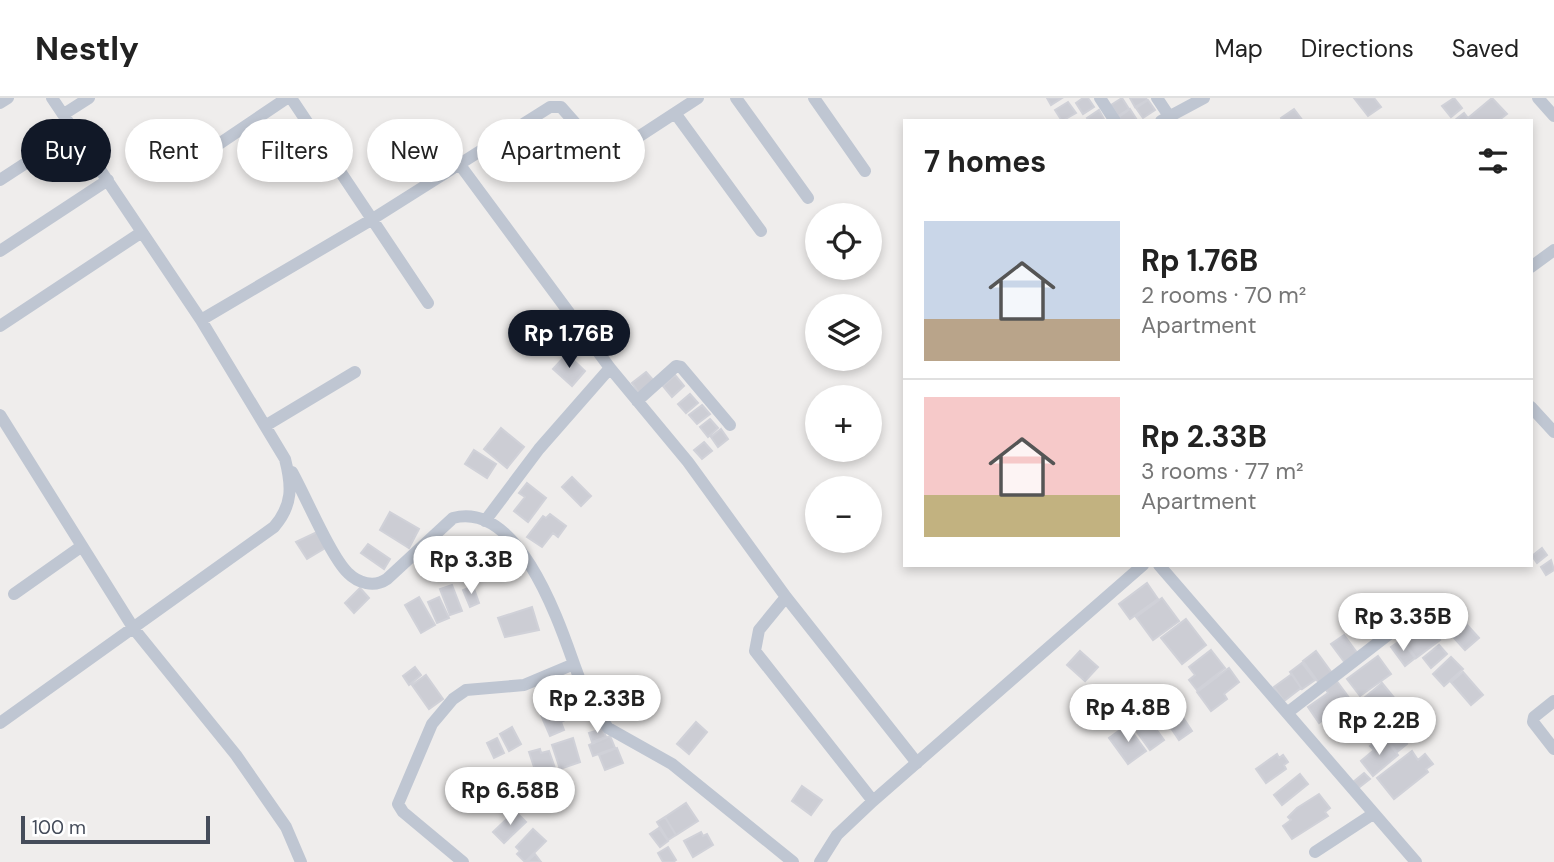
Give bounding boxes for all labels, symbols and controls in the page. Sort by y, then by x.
text: Nestly [35,27,139,70]
text: Map [1215,33,1263,64]
text: Directions [1301,33,1414,64]
text: Saved [1452,33,1519,64]
chip: Buy [21,119,111,182]
chip: Rent [125,119,223,182]
chip: Filters [237,119,353,182]
chip: New [367,119,463,182]
chip: Apartment [477,119,645,182]
text: 7 homes [924,142,1046,181]
icon: filters [1474,142,1512,180]
map controls [805,203,882,553]
button: locate [805,203,882,280]
text: Rp 1.76B [1141,241,1258,280]
icon: home [980,249,1064,333]
text: 2 rooms · 70 m² [1141,280,1306,310]
button: layers [805,294,882,371]
pin: Rp 1.76B [497,310,641,370]
text: Apartment [1141,310,1256,340]
text: Rp 1.76B [524,318,614,348]
button: + [805,385,882,462]
text: Rp 2.33B [1141,417,1267,456]
icon: home [980,425,1064,509]
text: 3 rooms · 77 m² [1141,456,1304,486]
button: − [805,476,882,553]
text: Apartment [1141,486,1256,516]
pin: Rp 3.3B [406,536,536,596]
text: Rp 3.3B [429,544,513,574]
pin: Rp 3.35B [1331,594,1475,653]
text: Rp 3.35B [1354,601,1452,631]
pin: Rp 2.33B [525,676,669,735]
text: Rp 2.33B [549,683,645,713]
pin: Rp 4.8B [1063,684,1193,744]
text: Rp 4.8B [1086,692,1170,722]
pin: Rp 2.2B [1314,698,1444,757]
text: Rp 2.2B [1338,705,1420,735]
pin: Rp 6.58B [438,768,582,827]
text: Rp 6.58B [461,775,559,805]
scale bar [21,813,210,845]
text: 100 m [32,815,86,840]

